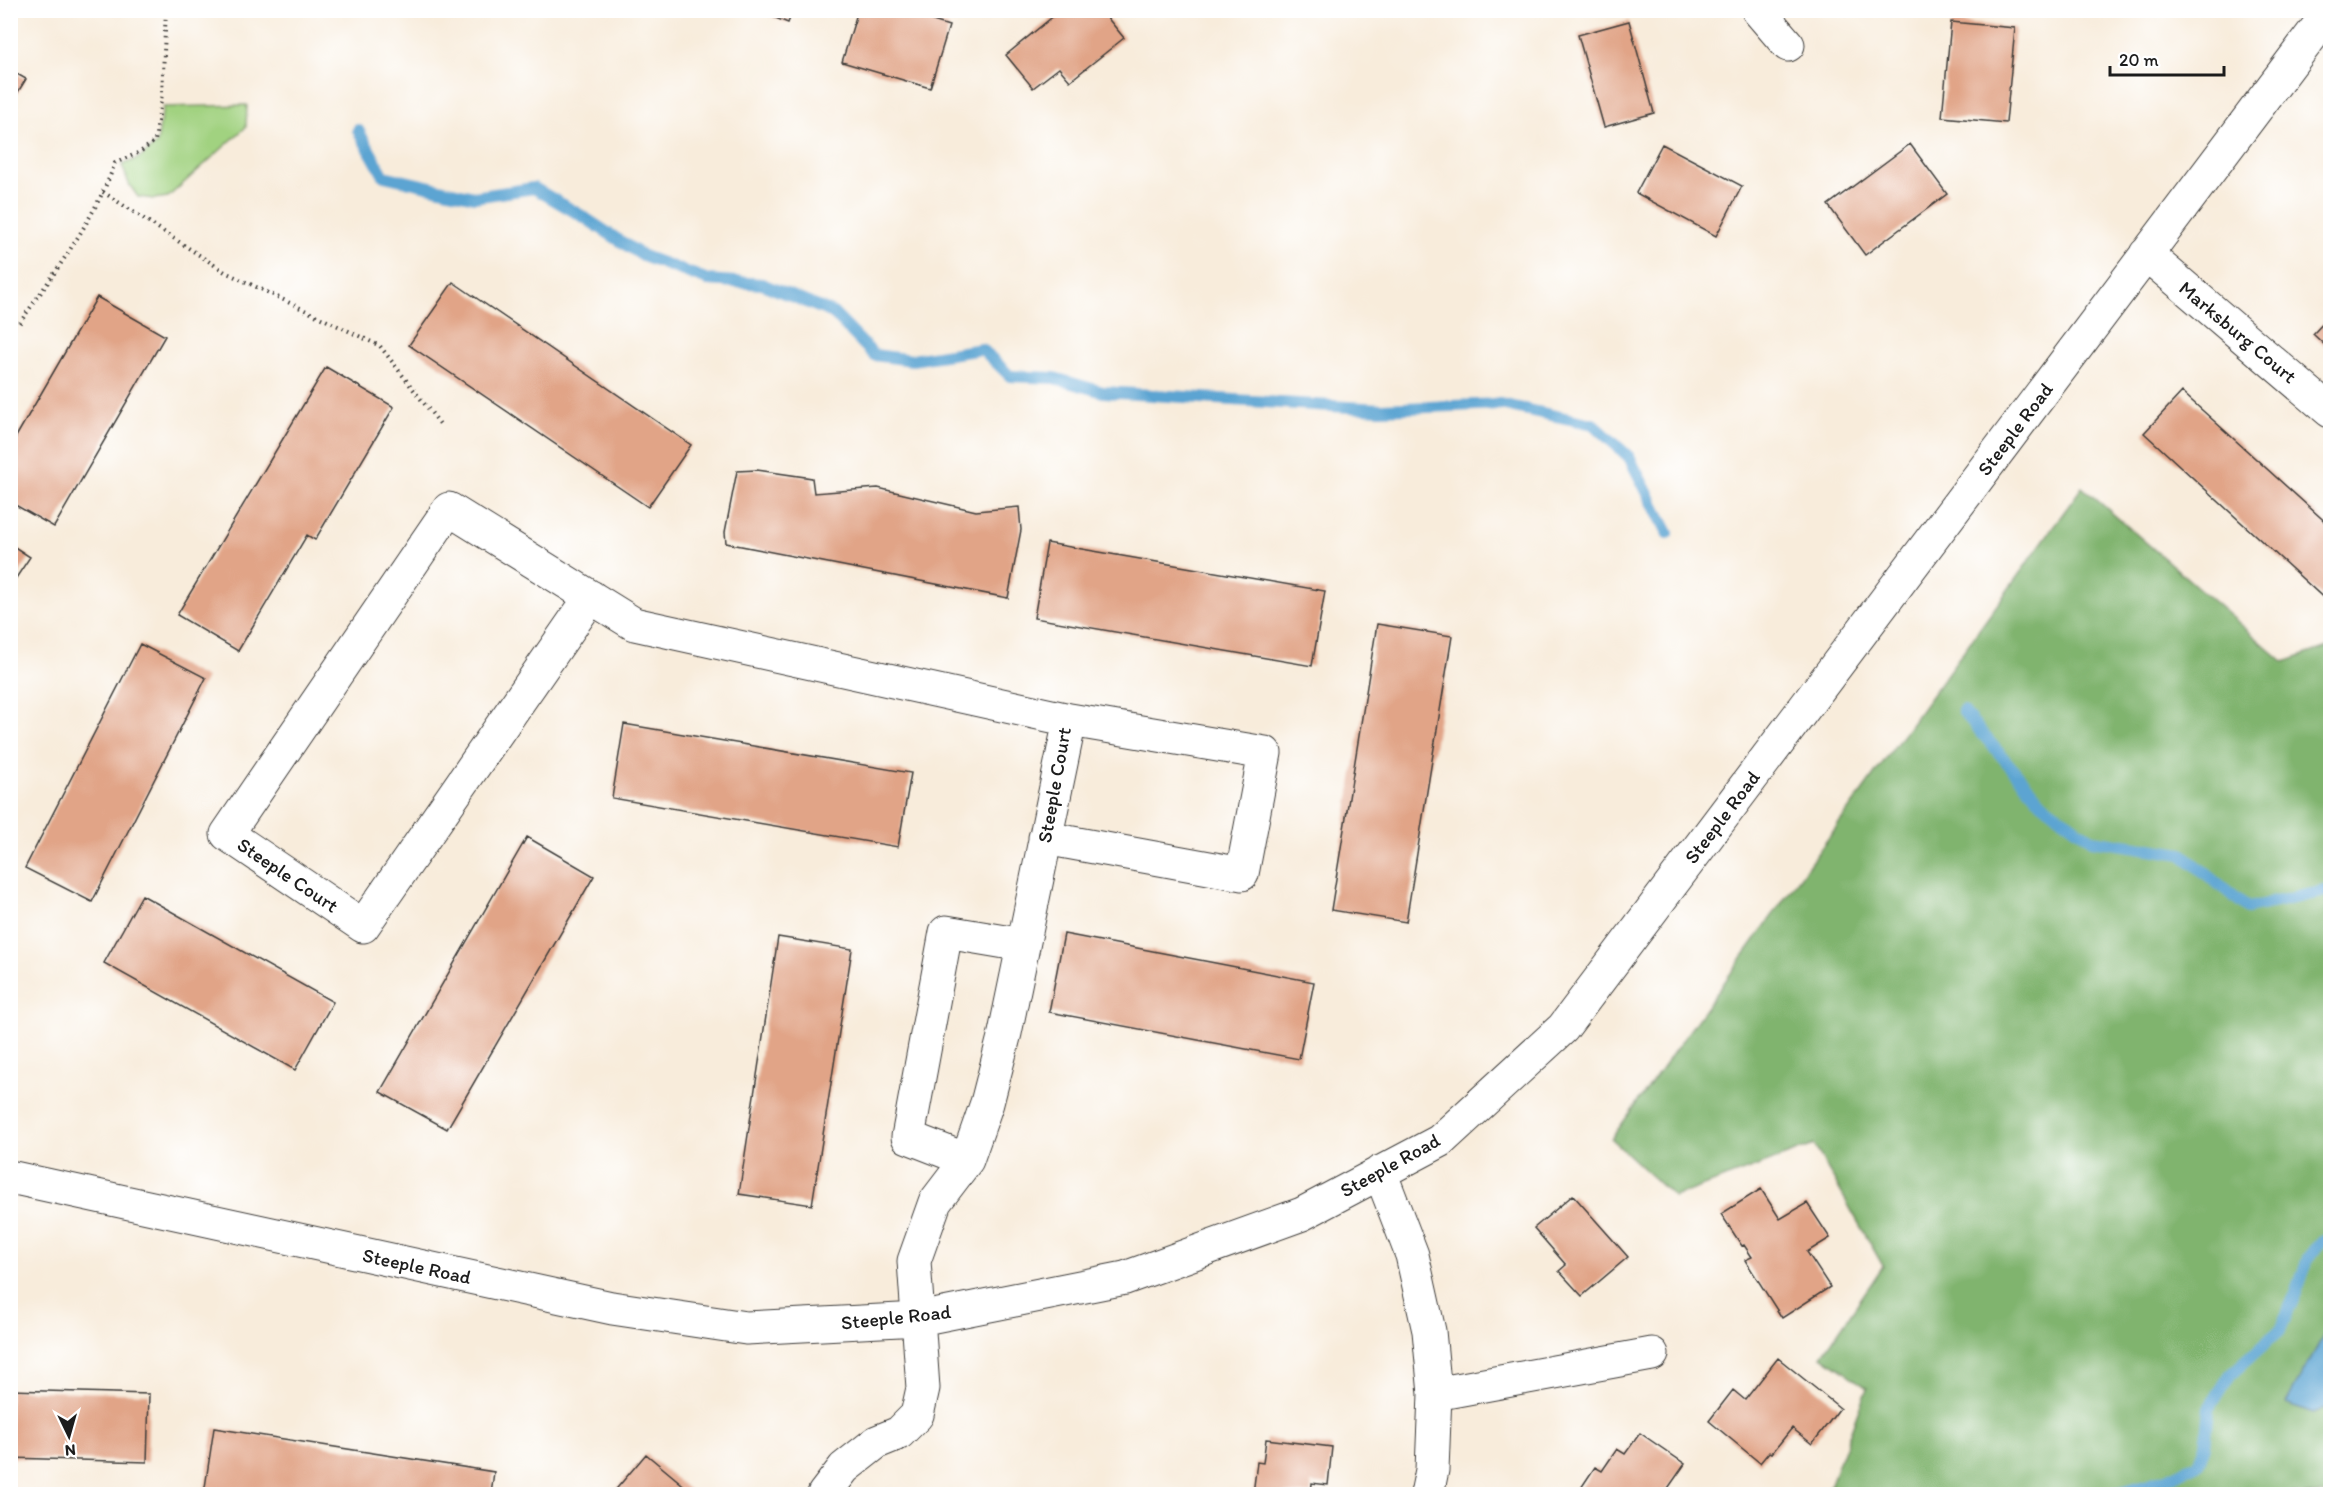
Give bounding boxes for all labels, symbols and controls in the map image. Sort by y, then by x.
scale bar [2110,39,2224,77]
text: 20 m [2119,49,2159,71]
street label: Marksburg Court [2174,276,2302,389]
street label: Steeple Road [1972,378,2058,480]
street label: Steeple Court [1032,725,1076,845]
street label: Steeple Road [1679,766,1765,868]
street label: Steeple Court [233,832,344,918]
street label: Steeple Road [1336,1128,1444,1202]
street label: Steeple Road [360,1243,474,1289]
street label: Steeple Road [840,1299,952,1335]
north arrow [39,1406,99,1466]
text: N [64,1441,76,1460]

